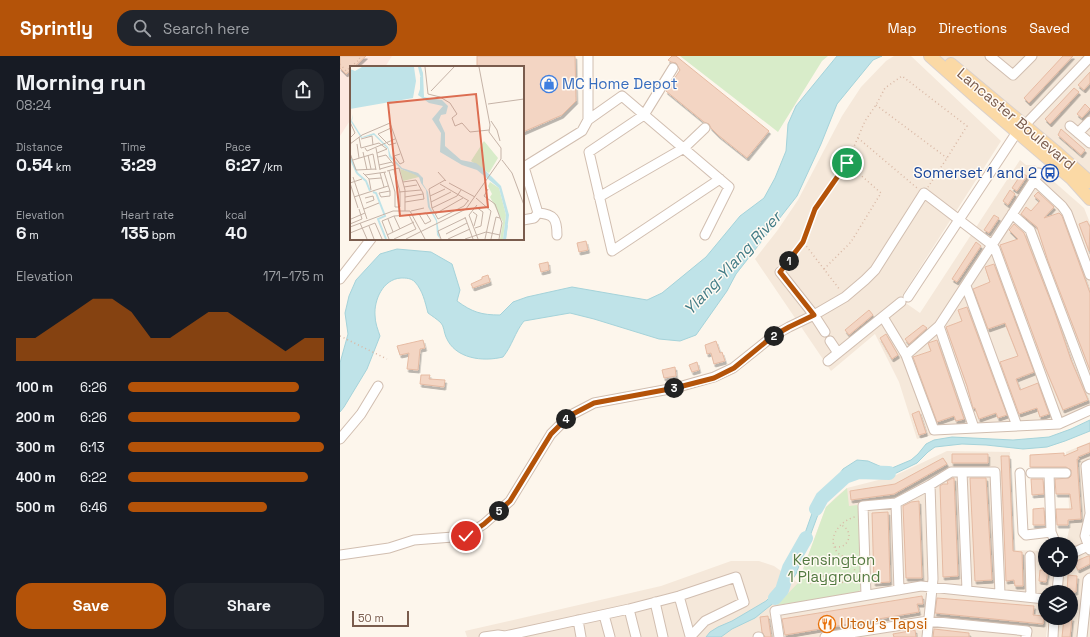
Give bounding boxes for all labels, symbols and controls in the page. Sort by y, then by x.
search box [117,10,397,46]
text: Sprintly [20,16,93,41]
icon: search [131,17,153,39]
text: Search here [163,19,250,38]
text: Map [887,19,917,37]
text: Directions [939,19,1007,37]
text: Saved [1029,19,1070,37]
street label: Lancaster Boulevard [953,64,1079,174]
inset map [350,66,524,240]
text: Morning run [16,68,146,96]
button: share [282,69,324,111]
shop icon: MC Home Depot [539,74,559,94]
place label: MC Home Depot [562,74,678,93]
text: 08:24 [16,97,51,114]
text: Distance [16,140,63,154]
text: Time [121,140,146,154]
text: Pace [225,140,251,154]
pin [830,146,864,180]
icon: arrive [836,152,858,174]
text: 0.54 [16,154,53,176]
text: 3:29 [121,154,157,176]
text: 6:27 [225,154,260,176]
text: km [53,160,71,174]
text: /km [260,160,283,174]
place label: Somerset 1 and 2 [913,163,1037,182]
bus stop icon: Somerset 1 and 2 [1040,163,1060,183]
water label: Ylang-Ylang River [679,206,787,319]
text: Elevation [16,208,64,222]
text: Heart rate [121,208,174,222]
text: kcal [225,208,247,222]
text: 6 [16,222,27,244]
text: 135 [121,222,149,244]
text: 40 [225,222,247,244]
text: m [27,228,39,242]
text: bpm [149,228,175,242]
pin: 1 [779,251,799,271]
text: 1 [787,254,791,268]
text: Elevation [16,268,73,285]
text: 171–175 m [263,268,324,285]
pin: 2 [764,326,784,346]
text: 2 [771,329,777,343]
pin: 3 [664,378,684,398]
text: 100 m [16,379,53,396]
text: 6:26 [80,379,107,396]
text: 3 [671,381,677,395]
text: 200 m [16,409,55,426]
text: 6:26 [80,409,107,426]
pin: 4 [556,409,576,429]
text: 4 [563,412,570,426]
text: 300 m [16,439,55,456]
text: 6:13 [80,439,105,456]
text: 400 m [16,469,56,486]
text: 6:22 [80,469,107,486]
text: 500 m [16,499,55,516]
text: 6:46 [80,499,107,516]
pin: 5 [489,501,509,521]
text: 5 [496,504,502,518]
pin [449,519,483,553]
icon: check [455,525,477,547]
map controls [1038,537,1078,625]
button: locate [1038,537,1078,577]
park label: Kensington 1 Playground [788,550,880,586]
button: Save [16,583,166,629]
button: Share [174,583,324,629]
button: layers [1038,585,1078,625]
scale bar [352,609,409,628]
text: 50 m [358,611,384,625]
restaurant icon: Utoy's Tapsi [817,614,837,634]
place label: Utoy's Tapsi [840,614,928,633]

